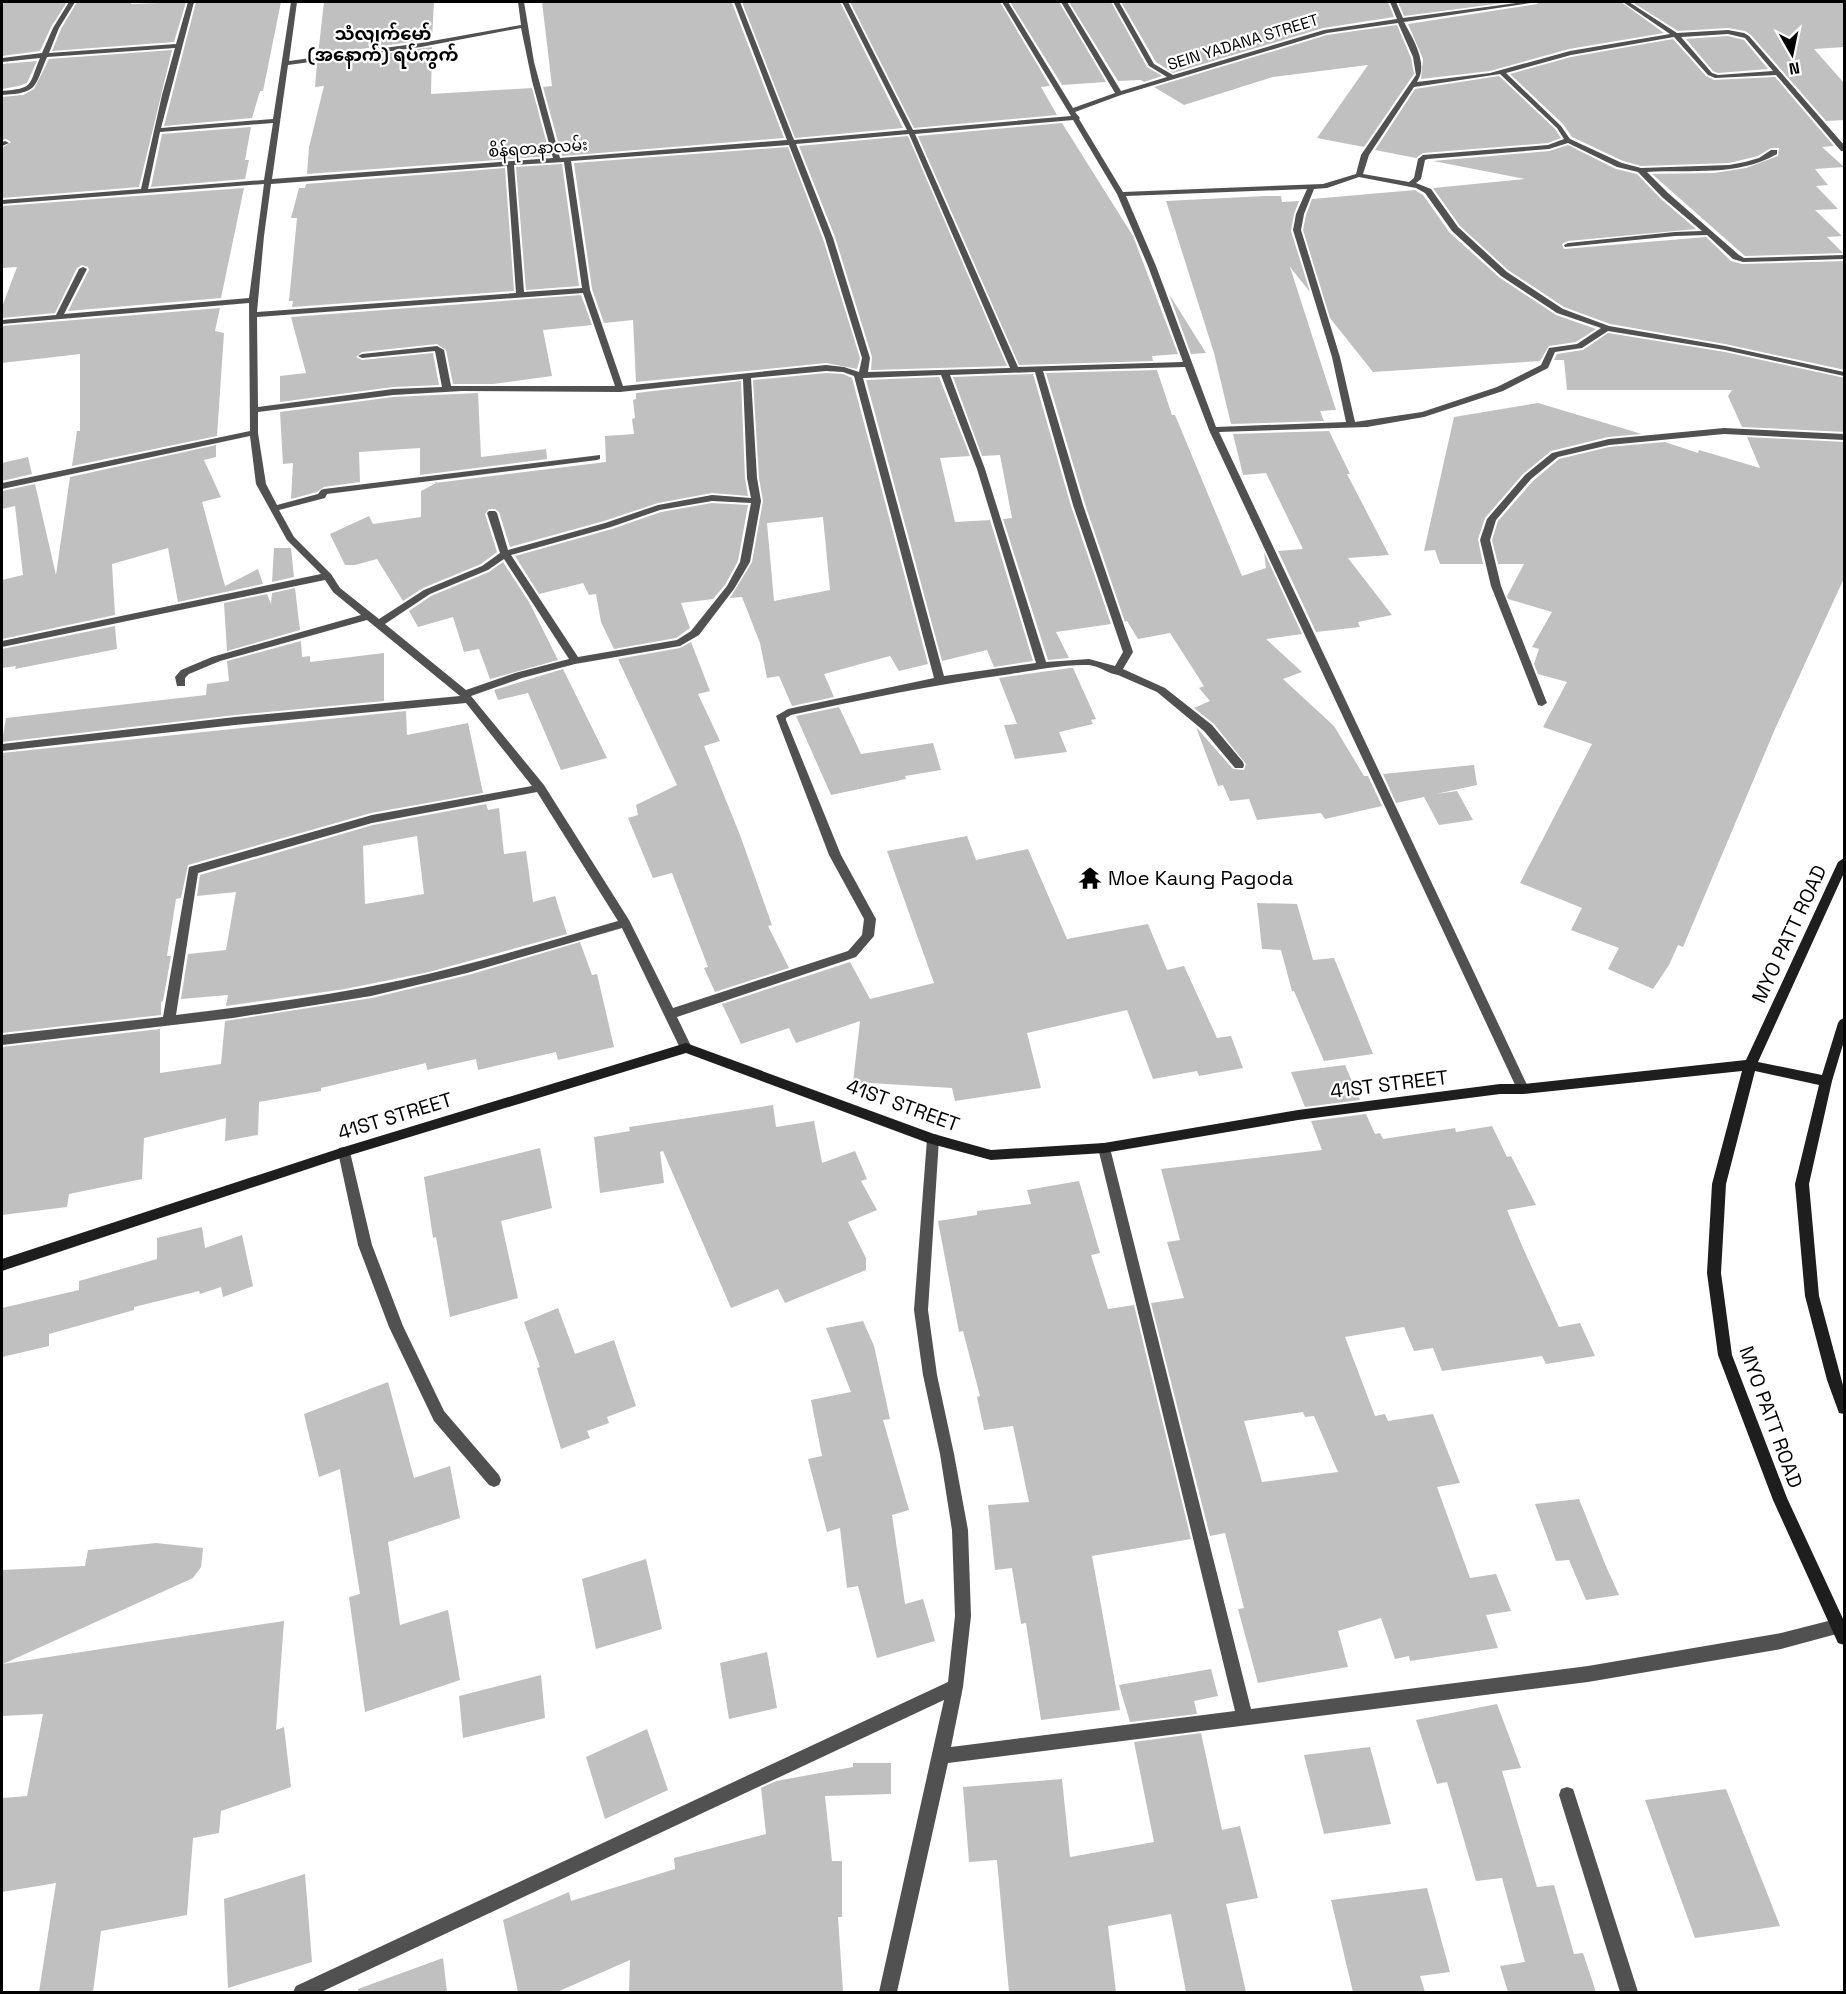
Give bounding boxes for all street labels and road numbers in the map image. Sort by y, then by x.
street label: SEIN YADANA STREET [1165,9,1321,75]
street label: စိန်ရတနာလမ်း [487,133,589,165]
street label: MYO PATT ROAD [1746,861,1832,1007]
street label: 41ST STREET [1328,1064,1450,1104]
street label: 41ST STREET [843,1072,963,1138]
street label: 41ST STREET [334,1086,456,1146]
street label: MYO PATT ROAD [1733,1342,1809,1492]

